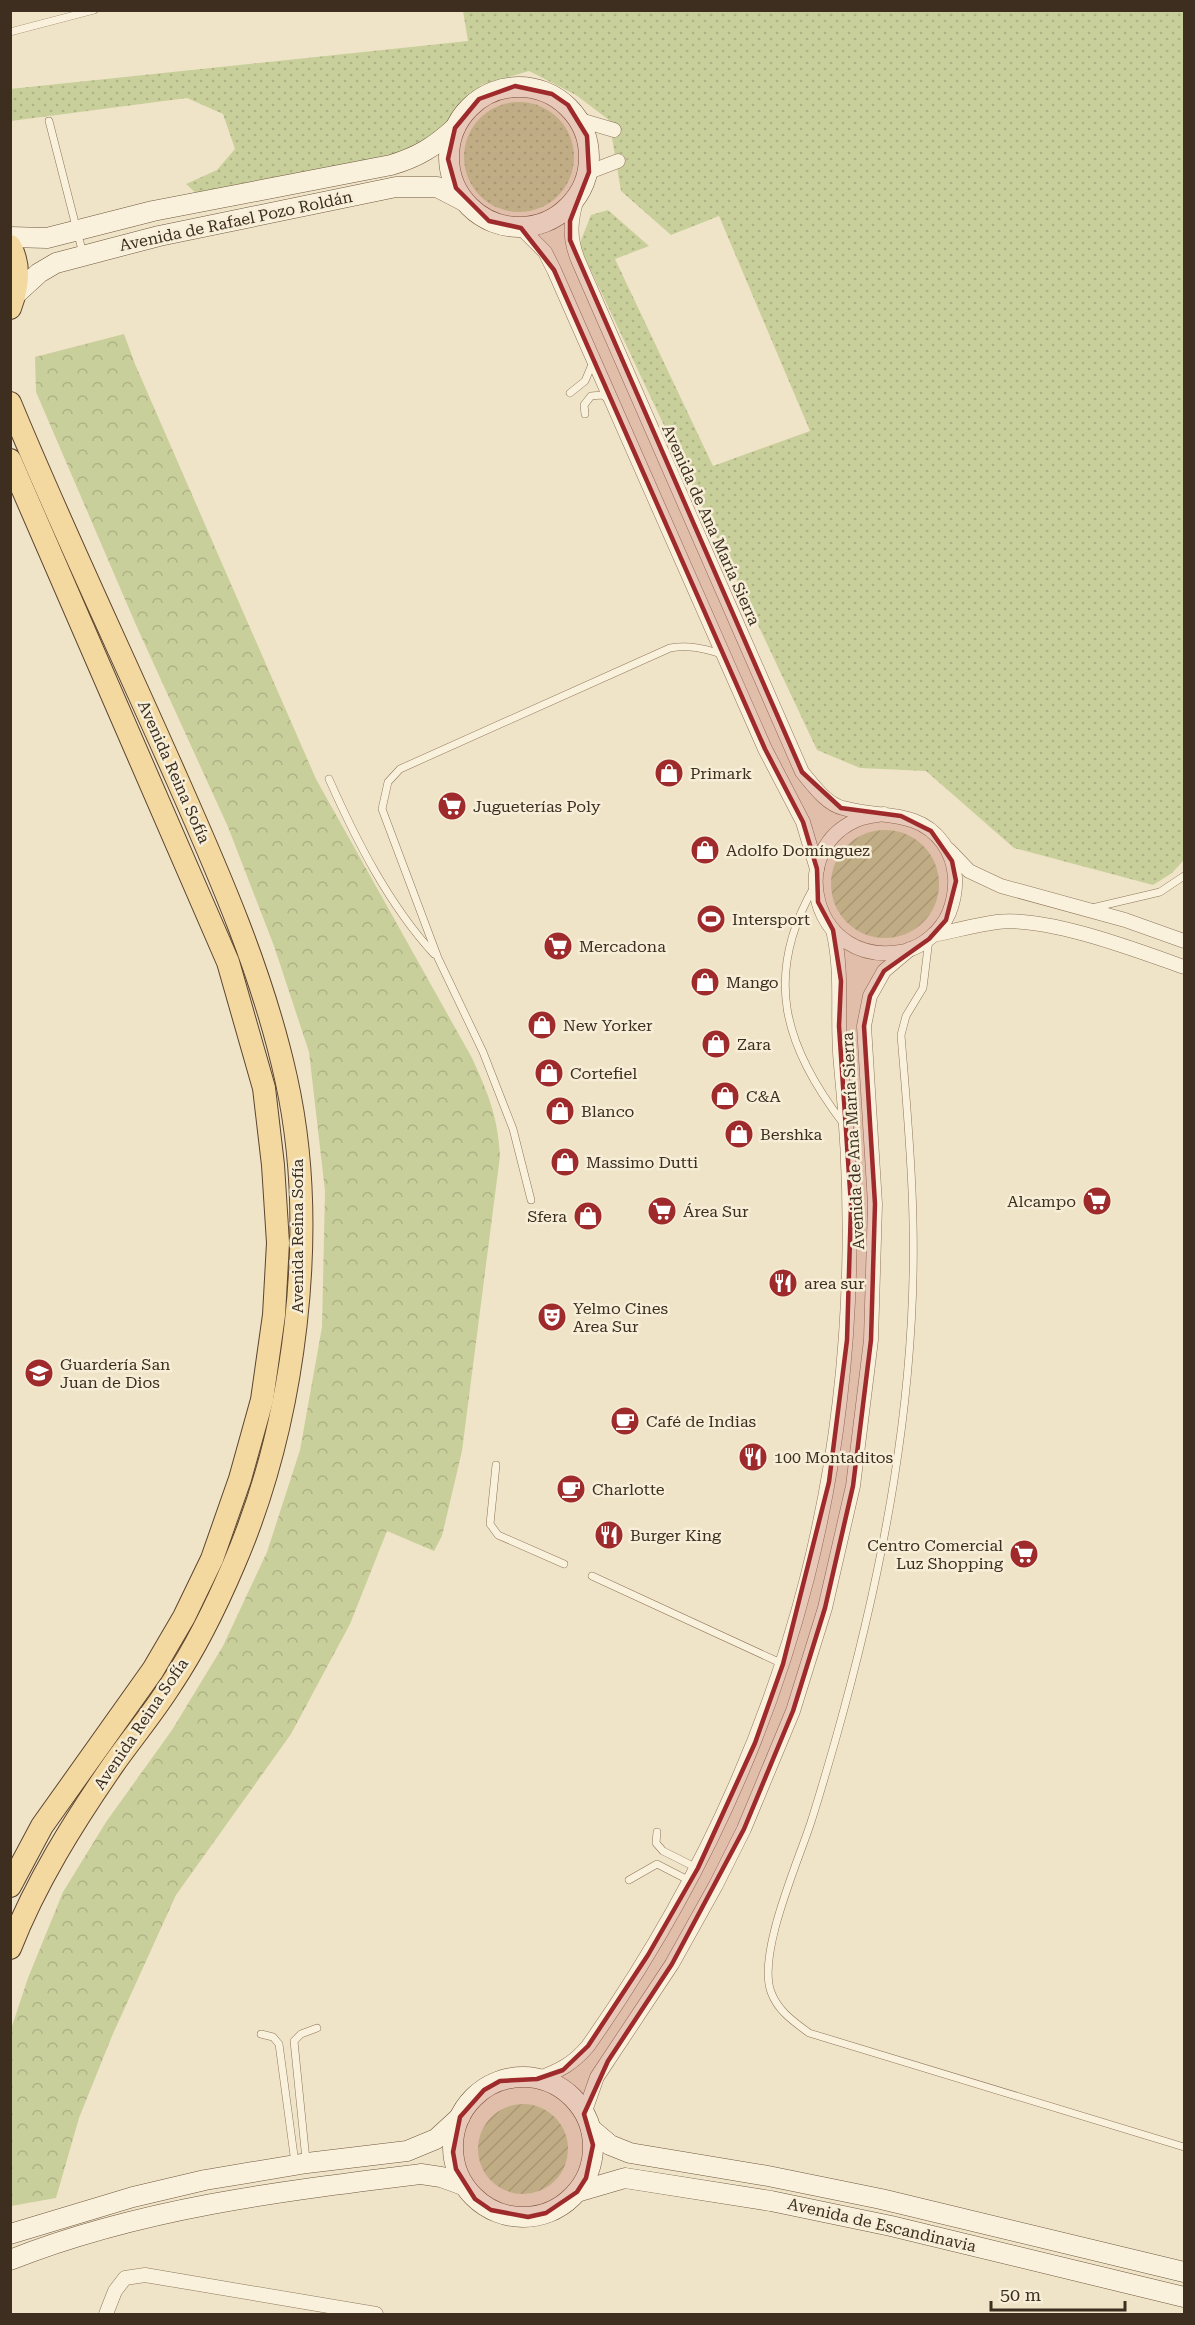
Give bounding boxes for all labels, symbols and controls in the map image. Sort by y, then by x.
street label: Avenida de Rafael Pozo Roldán [118,187,354,255]
street label: Avenida de Ana María Sierra [658,422,764,629]
street label: Avenida Reina Sofía [134,698,214,847]
shop icon: Primark [653,757,685,789]
place label: Primark [690,764,752,783]
supermarket icon: Jugueterías Poly [436,790,468,822]
place label: Jugueterías Poly [473,797,601,816]
shop icon: Adolfo Domínguez [689,834,721,866]
place label: Adolfo Domínguez [726,841,870,860]
sports icon: Intersport [695,903,727,935]
place label: Intersport [732,910,810,929]
supermarket icon: Mercadona [542,930,574,962]
place label: Mercadona [579,937,666,956]
shop icon: Mango [689,966,721,998]
place label: Mango [726,973,779,992]
shop icon: New Yorker [526,1009,558,1041]
place label: New Yorker [563,1016,653,1035]
shop icon: Zara [700,1028,732,1060]
street label: Avenida de Ana María Sierra [838,1031,868,1250]
place label: Zara [737,1035,771,1054]
shop icon: Cortefiel [533,1057,565,1089]
place label: Cortefiel [570,1064,637,1083]
shop icon: C&A [709,1080,741,1112]
place label: C&A [746,1087,781,1106]
shop icon: Blanco [544,1095,576,1127]
place label: Blanco [581,1102,635,1121]
shop icon: Bershka [723,1118,755,1150]
place label: Bershka [760,1125,822,1144]
shop icon: Massimo Dutti [549,1146,581,1178]
place label: Massimo Dutti [586,1153,698,1172]
street label: Avenida Reina Sofía [288,1158,307,1313]
supermarket icon: Alcampo [1081,1185,1113,1217]
place label: Alcampo [1007,1192,1076,1211]
supermarket icon: Área Sur [646,1195,678,1227]
shop icon: Sfera [572,1200,604,1232]
place label: Área Sur [683,1202,749,1221]
place label: Sfera [527,1207,567,1226]
restaurant icon: area sur [767,1267,799,1299]
place label: area sur [804,1274,865,1293]
place label: Yelmo Cines Area Sur [573,1299,669,1336]
theatre icon: Yelmo Cines Area Sur [536,1301,568,1333]
place label: Guardería San Juan de Dios [60,1355,170,1392]
school or university icon: Guardería San Juan de Dios [23,1357,55,1389]
cafe icon: Café de Indias [609,1405,641,1437]
place label: Café de Indias [646,1412,757,1431]
restaurant icon: 100 Montaditos [737,1441,769,1473]
place label: 100 Montaditos [774,1448,894,1467]
cafe icon: Charlotte [555,1473,587,1505]
place label: Charlotte [592,1480,665,1499]
restaurant icon: Burger King [593,1519,625,1551]
place label: Burger King [630,1526,722,1545]
place label: Centro Comercial Luz Shopping [867,1536,1004,1573]
supermarket icon: Centro Comercial Luz Shopping [1008,1538,1040,1570]
street label: Avenida Reina Sofía [90,1654,192,1793]
street label: Avenida de Escandinavia [786,2194,978,2256]
scale bar [991,2274,1124,2312]
text: 50 m [1000,2284,1041,2305]

